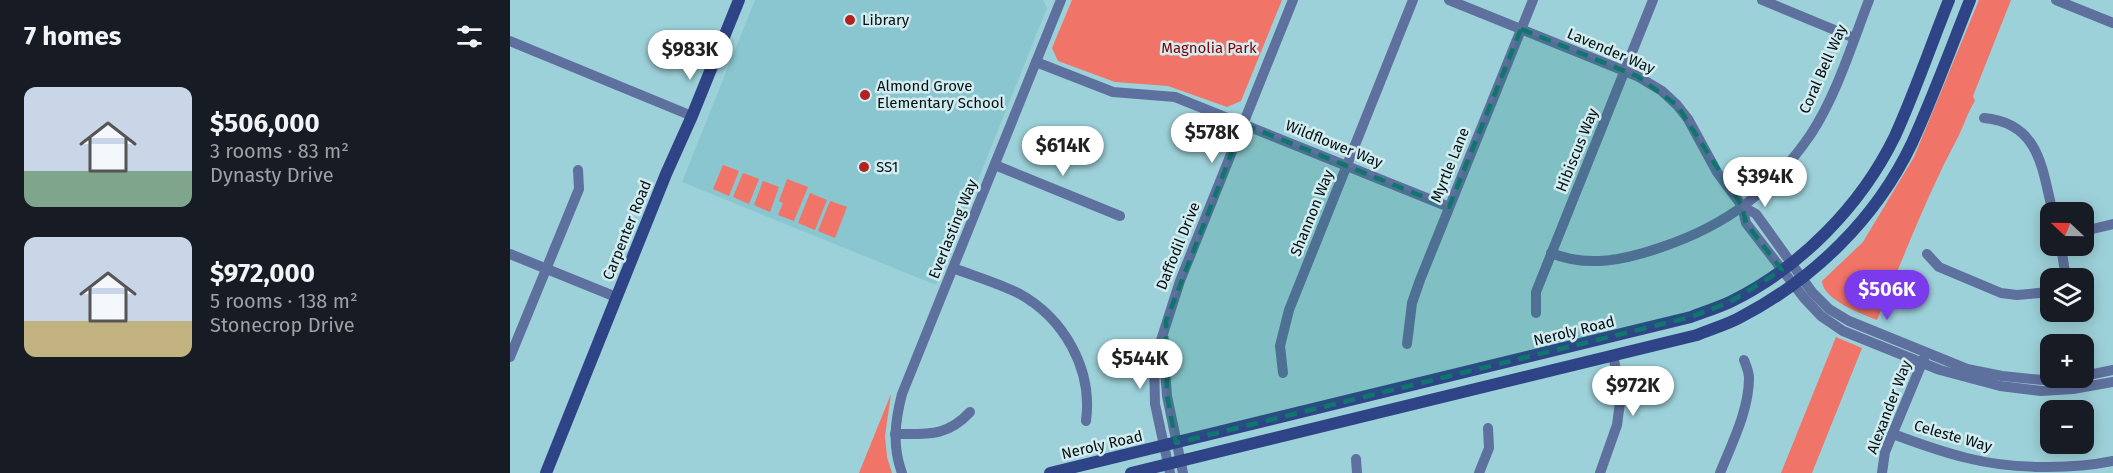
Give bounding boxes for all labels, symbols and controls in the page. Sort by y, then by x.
place label: Library [862,11,910,29]
marker: Library [843,13,857,27]
icon: filters [453,20,486,53]
text: 7 homes [24,21,121,52]
street label: Coral Bell Way [1795,21,1851,116]
street label: Lavender Way [1564,24,1658,78]
pin: $983K [648,30,732,81]
text: $983K [662,37,718,61]
park label: Magnolia Park [1161,39,1257,57]
place label: Almond Grove Elementary School [877,77,1005,112]
marker: Almond Grove Elementary School [858,88,872,102]
street label: Hibiscus Way [1552,105,1602,194]
text: $506,000 [210,108,320,139]
icon: home [72,111,144,183]
pin: $578K [1170,113,1254,164]
street label: Wildflower Way [1283,116,1386,172]
text: $578K [1185,120,1239,144]
street label: Myrtle Lane [1427,125,1473,205]
pin: $614K [1021,126,1105,177]
text: $614K [1036,133,1090,157]
text: 3 rooms · 83 m² [210,139,349,163]
pin: $394K [1723,157,1807,208]
place label: SS1 [876,158,898,176]
marker: SS1 [857,160,871,174]
text: Dynasty Drive [210,163,334,187]
text: $394K [1737,164,1793,188]
street label: Shannon Way [1287,167,1338,259]
street label: Everlasting Way [925,176,981,281]
street label: Carpenter Road [599,178,655,282]
street label: Daffodil Drive [1152,199,1204,293]
north arrow [2040,202,2094,256]
map controls [2040,202,2094,454]
text: $972,000 [210,258,315,289]
icon: home [72,261,144,333]
button: layers [2040,268,2094,322]
pin: $506K [1845,270,1929,321]
text: $506K [1858,277,1916,301]
text: 5 rooms · 138 m² [210,289,358,313]
street label: Neroly Road [1532,312,1616,350]
text: Stonecrop Drive [210,313,355,337]
button: + [2040,334,2094,388]
pin: $544K [1098,339,1182,390]
text: $544K [1112,346,1168,370]
street label: Alexander Way [1863,357,1915,456]
pin: $972K [1591,366,1675,417]
text: $972K [1606,373,1660,397]
button: − [2040,400,2094,454]
street label: Celeste Way [1912,416,1995,456]
street label: Neroly Road [1060,427,1144,463]

